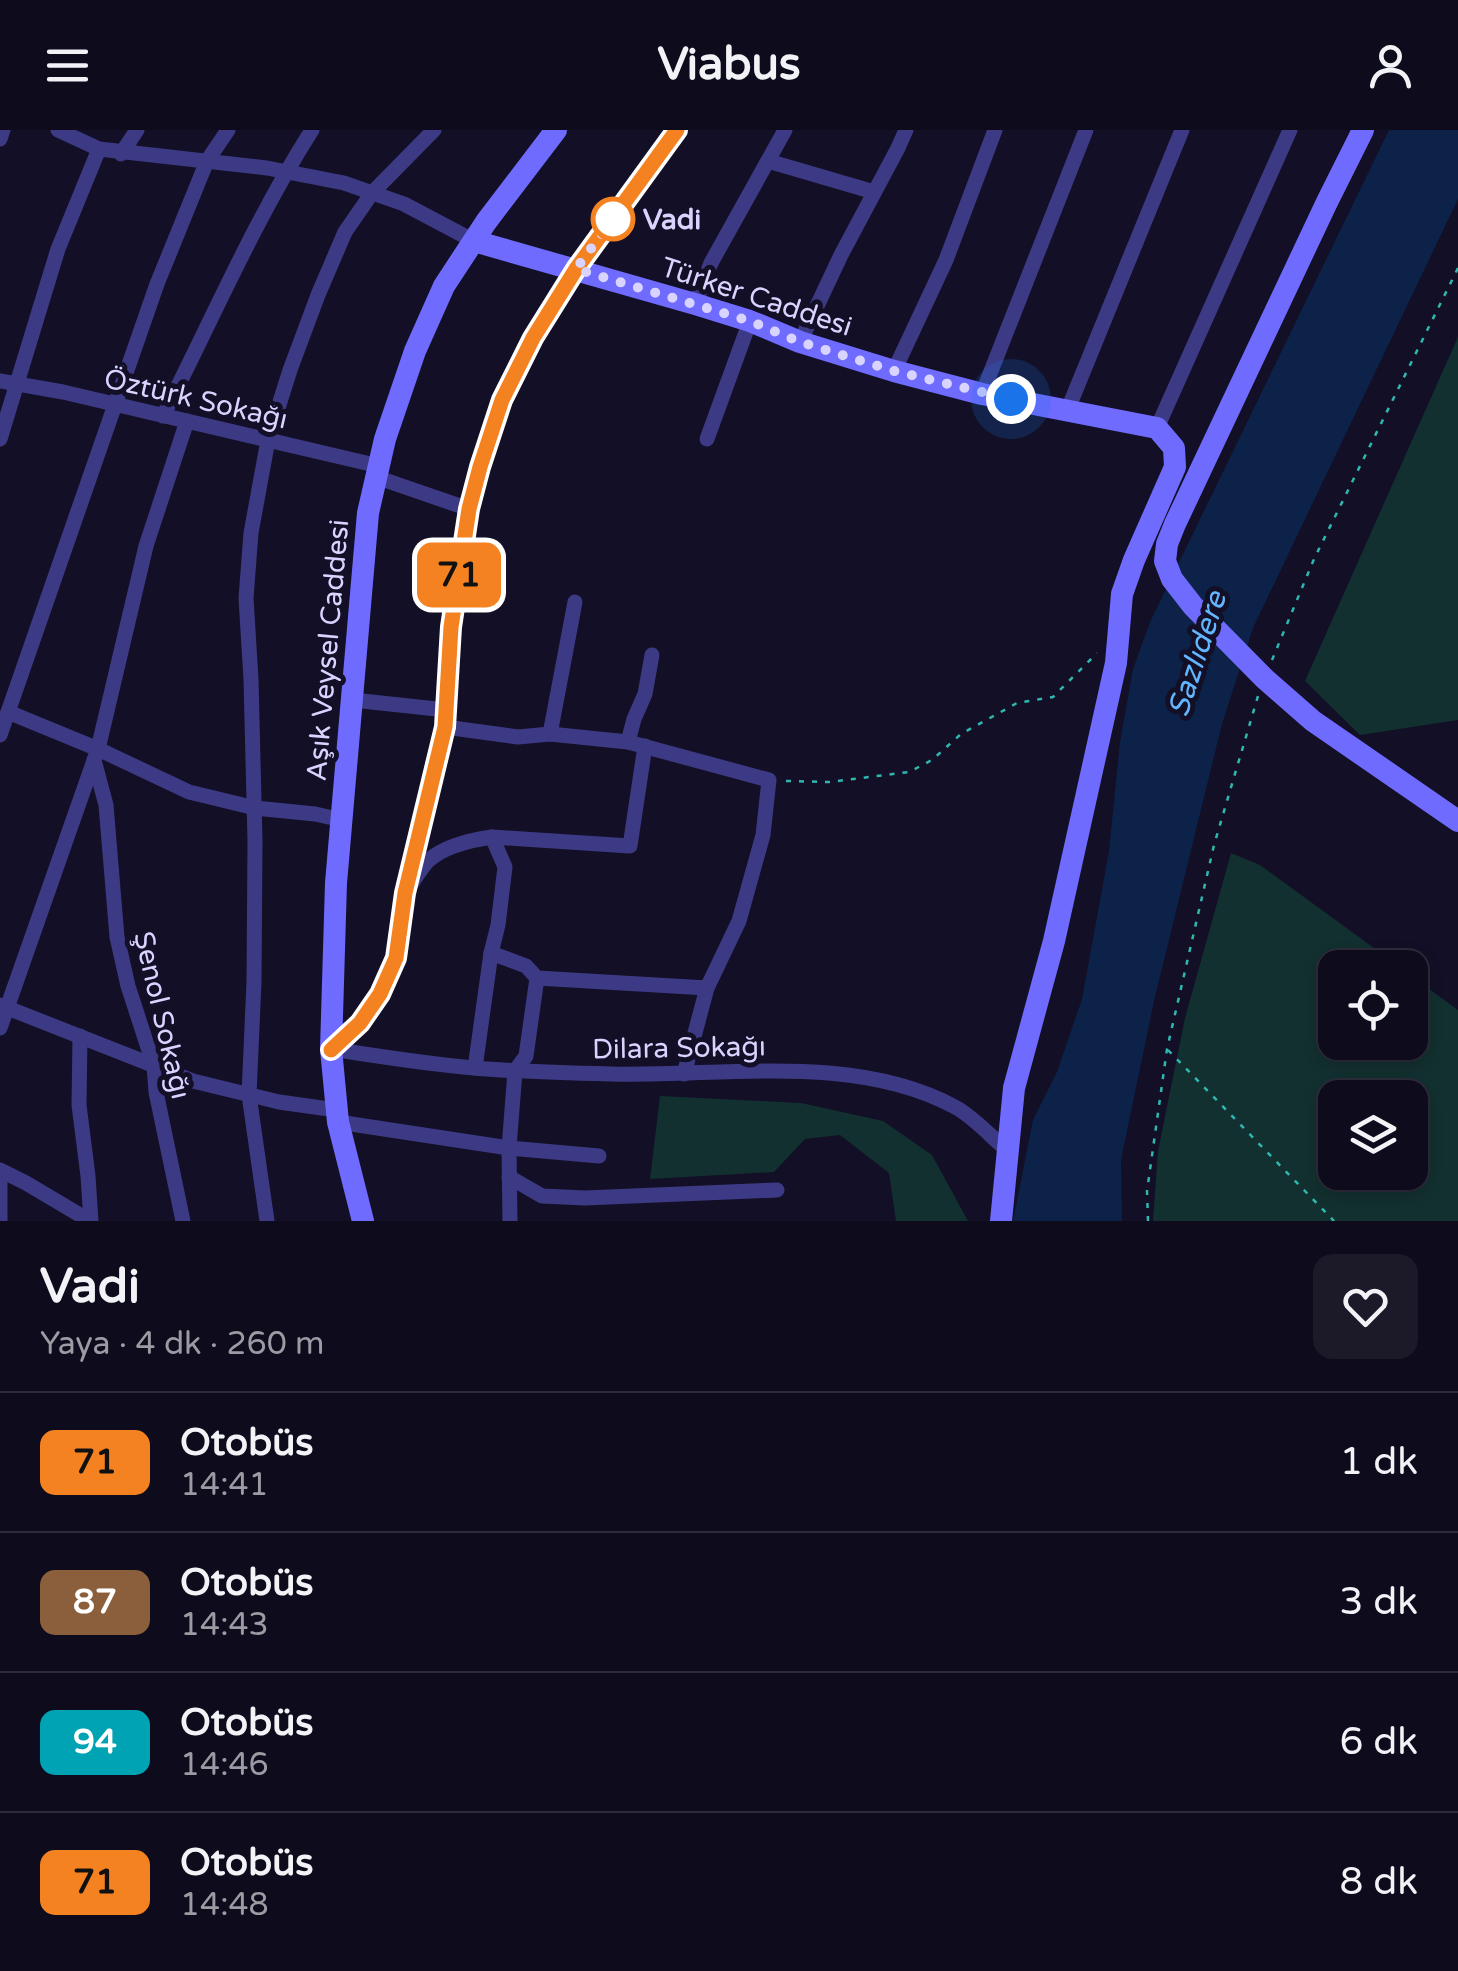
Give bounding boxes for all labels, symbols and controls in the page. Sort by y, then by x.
icon: menu [40,38,95,93]
text: Viabus [657,38,801,92]
icon: person [1363,38,1418,93]
marker: Vadi [592,198,634,240]
place label: Vadi [643,203,701,237]
street label: Türker Caddesi [657,250,856,344]
street label: Öztürk Sokağı [101,361,291,437]
your location [986,374,1036,424]
street label: Aşık Veysel Caddesi [300,518,356,782]
line badge: 71 [414,542,504,608]
text: 71 [437,554,481,596]
water label: Sazlıdere [1160,585,1236,721]
street label: Şenol Sokağı [126,928,198,1102]
map controls [1318,950,1428,1190]
button: locate [1318,950,1428,1060]
street label: Dilara Sokağı [592,1029,766,1067]
button: layers [1318,1080,1428,1190]
button: heart [1313,1254,1418,1359]
text: Vadi [40,1258,140,1316]
text: Yaya · 4 dk · 260 m [40,1325,324,1363]
text: Otobüs [180,1420,314,1466]
text: 1 dk [1340,1439,1418,1485]
text: 71 [73,1441,117,1483]
text: 14:41 [180,1466,269,1504]
text: Otobüs [180,1560,314,1606]
text: 3 dk [1340,1579,1418,1625]
text: 87 [73,1581,117,1623]
text: 14:43 [180,1606,269,1644]
text: Otobüs [180,1700,314,1746]
text: 6 dk [1340,1719,1418,1765]
text: 94 [73,1721,117,1763]
text: 14:46 [180,1746,269,1784]
text: Otobüs [180,1840,314,1886]
text: 8 dk [1340,1859,1418,1905]
text: 71 [73,1861,117,1903]
text: 14:48 [180,1886,269,1924]

